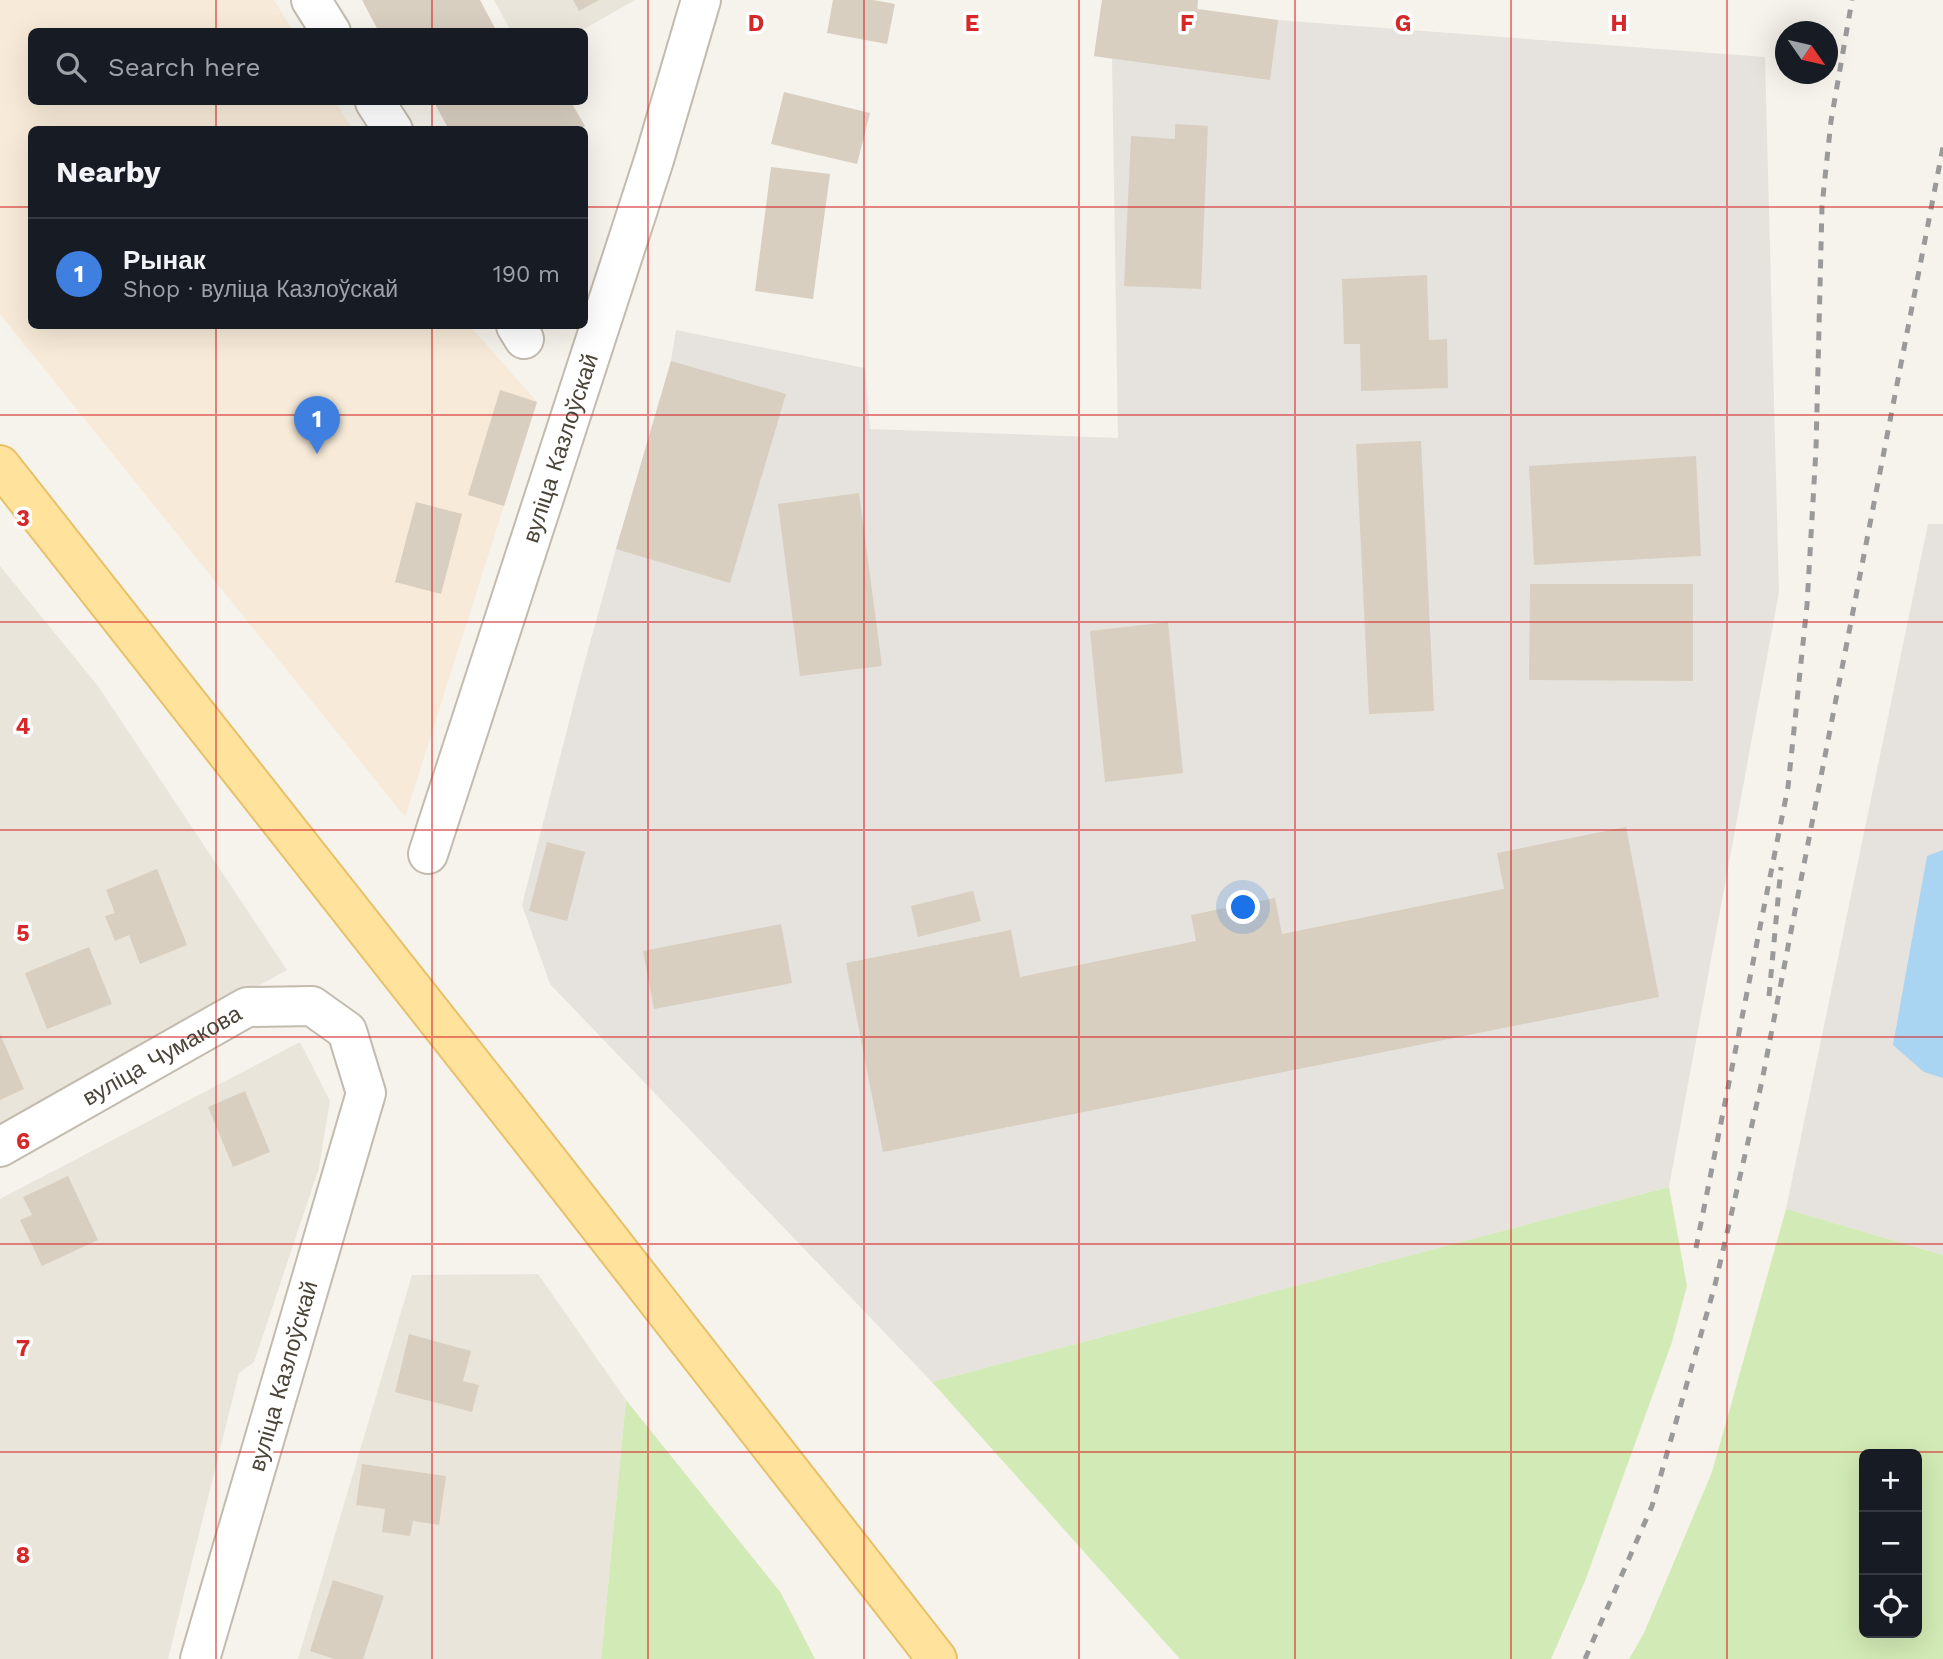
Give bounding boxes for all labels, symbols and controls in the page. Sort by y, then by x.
text: D [748,10,764,37]
text: E [965,10,979,37]
text: F [1180,10,1194,37]
text: G [1395,10,1411,37]
text: H [1610,10,1628,37]
north arrow [1775,21,1838,84]
search box [28,28,588,105]
icon: search [52,48,90,86]
text: Search here [108,52,260,82]
text: Nearby [56,154,161,189]
text: Рынак [123,245,206,275]
text: 1 [74,261,84,288]
text: 190 m [493,261,560,288]
text: Shop · вуліца Казлоўскай [123,276,398,303]
street label: вуліца Казлоўскай [517,350,604,546]
pin: 1 [294,396,340,454]
text: 3 [16,505,30,532]
text: 4 [16,713,31,740]
your location [1226,890,1260,924]
text: 5 [16,920,30,947]
street label: вуліца Чумакова [78,1000,246,1111]
text: 6 [16,1128,30,1155]
street label: вуліца Казлоўскай [243,1278,324,1475]
text: 7 [16,1335,30,1362]
map controls [1859,1449,1922,1638]
button: + [1859,1449,1922,1512]
button: − [1859,1512,1922,1575]
text: 8 [16,1542,30,1569]
button: locate [1859,1575,1922,1638]

